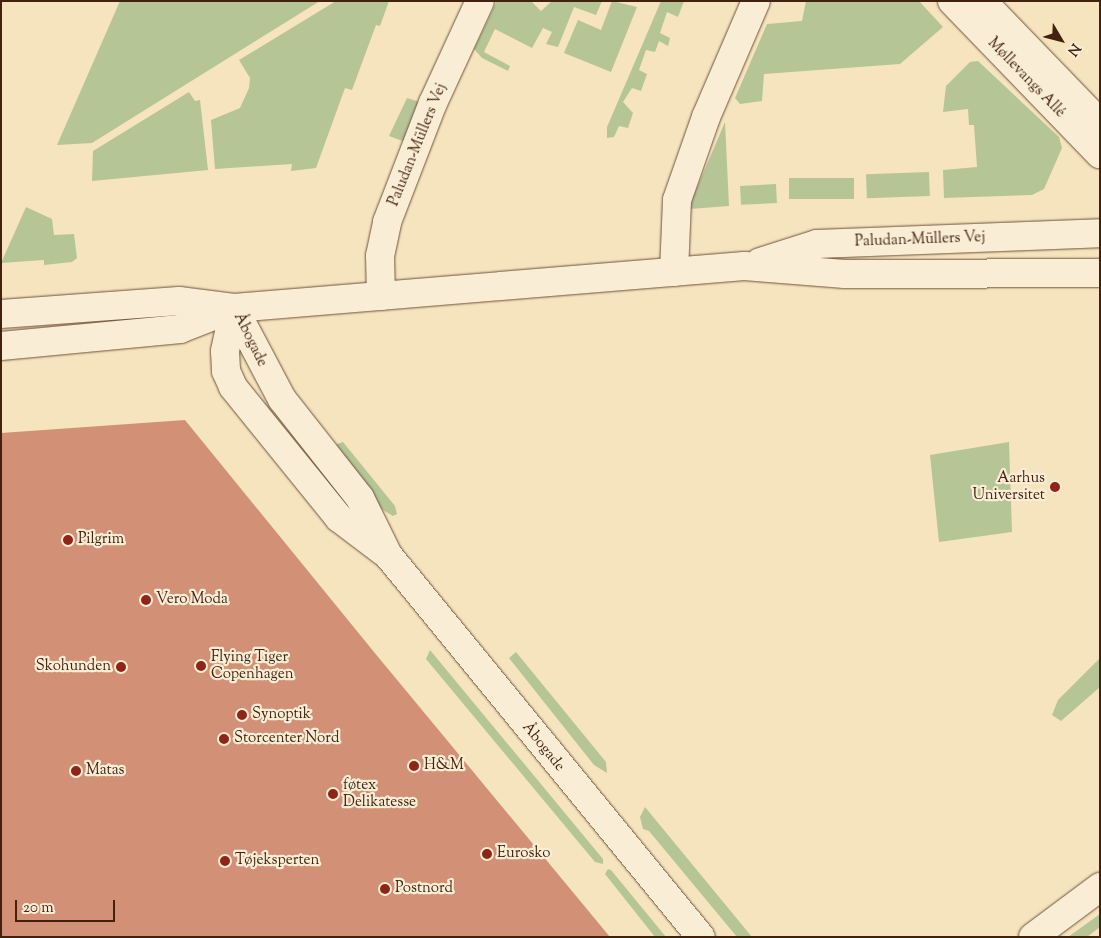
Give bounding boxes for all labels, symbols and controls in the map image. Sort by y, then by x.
north arrow [1036,15,1086,65]
street label: Møllevangs Allé [983,34,1069,122]
text: N [1062,39,1084,60]
street label: Paludan-Müllers Vej [385,81,451,209]
street label: Paludan-Müllers Vej [854,229,986,251]
street label: Åbogade [229,310,271,370]
place label: Aarhus Universitet [972,469,1045,504]
marker: Aarhus Universitet [1049,481,1061,493]
place label: Pilgrim [78,531,124,549]
marker: Pilgrim [62,534,74,546]
place label: Vero Moda [156,591,228,609]
marker: Vero Moda [140,594,152,606]
place label: Flying Tiger Copenhagen [211,648,294,683]
place label: Skohunden [36,658,111,676]
marker: Flying Tiger Copenhagen [195,660,207,672]
marker: Skohunden [115,661,127,673]
place label: Synoptik [252,706,311,724]
marker: Synoptik [236,709,248,721]
street label: Åbogade [518,719,568,775]
place label: Storcenter Nord [234,730,339,748]
marker: Storcenter Nord [218,733,230,745]
place label: H&M [424,757,464,775]
marker: H&M [408,760,420,772]
place label: Matas [86,762,124,780]
marker: Matas [70,765,82,777]
place label: føtex Delikatesse [343,776,416,811]
marker: føtex Delikatesse [327,788,339,800]
place label: Eurosko [497,845,551,863]
marker: Eurosko [481,848,493,860]
place label: Tøjeksperten [235,852,319,870]
marker: Tøjeksperten [219,855,231,867]
place label: Postnord [395,880,453,898]
marker: Postnord [379,883,391,895]
scale bar [18,890,118,922]
text: 20 m [23,898,54,919]

